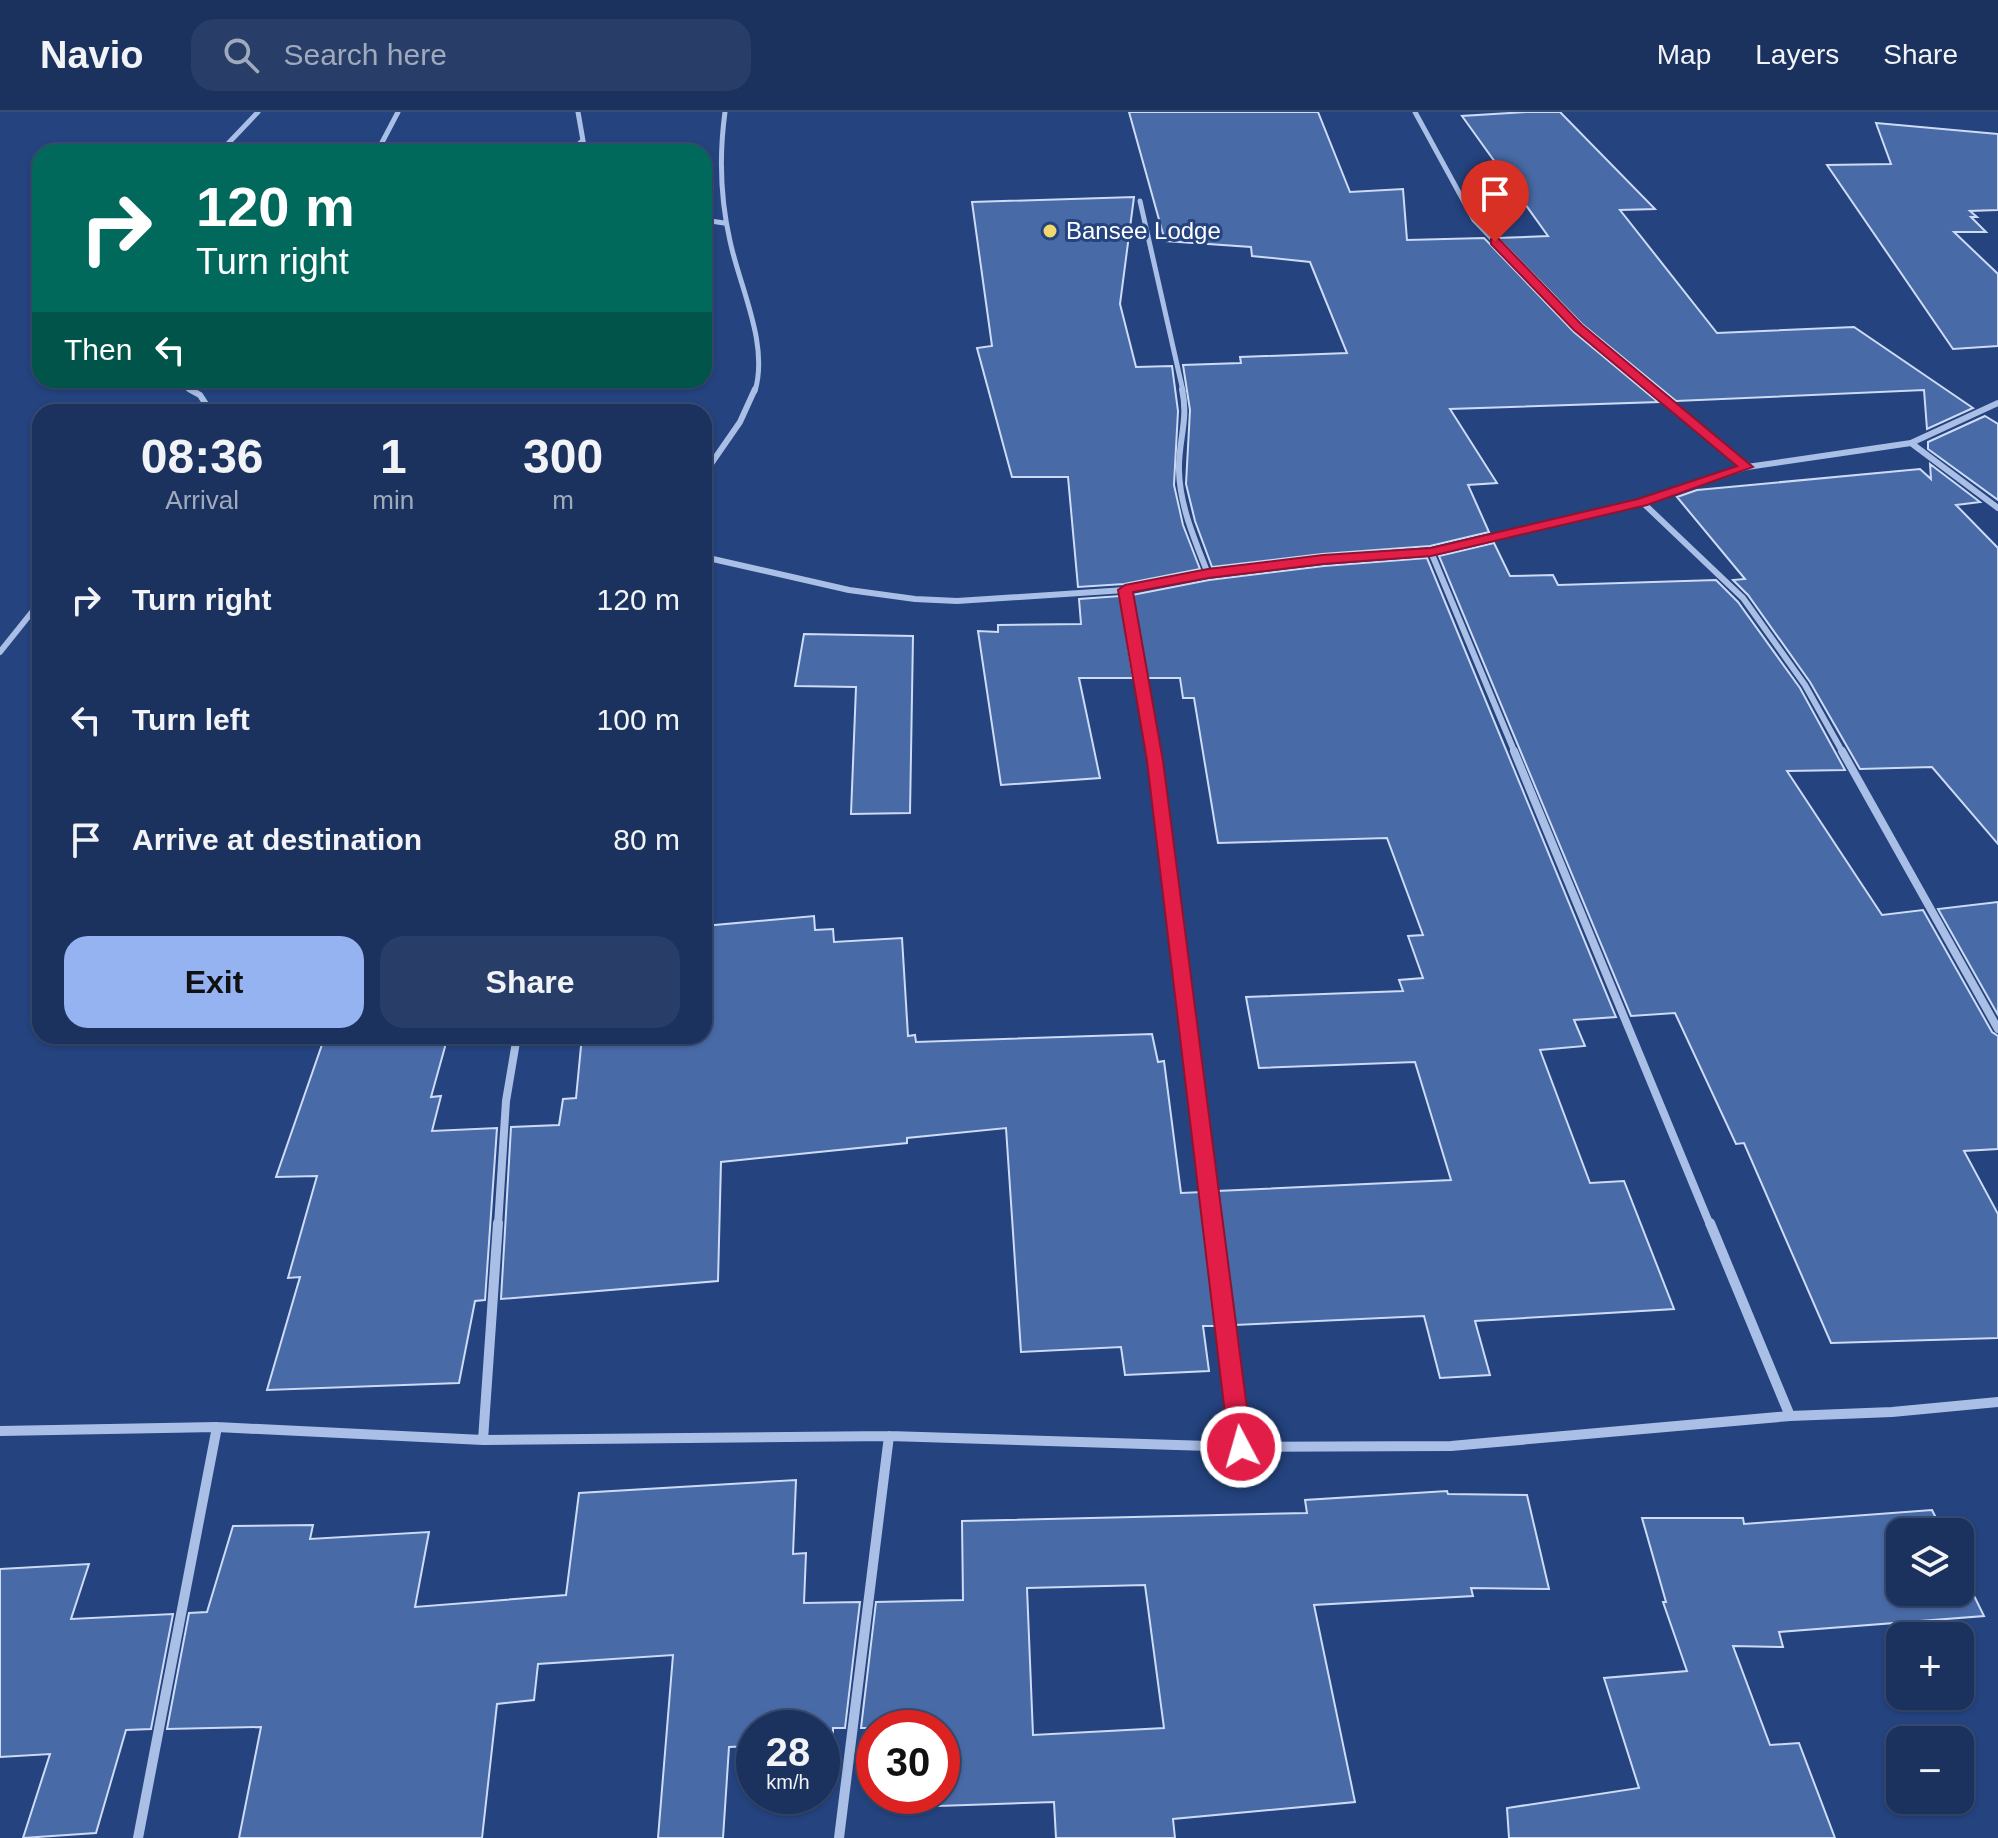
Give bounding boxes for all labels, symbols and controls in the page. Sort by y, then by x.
search box [191,19,751,91]
icon: search [219,33,263,77]
text: Navio [40,34,143,76]
text: Search here [283,38,447,71]
text: Map [1657,39,1711,70]
text: Layers [1755,39,1839,70]
text: Share [1883,39,1958,70]
pin [1461,160,1529,242]
icon: arrive [1473,172,1517,216]
text: 120 m [196,175,355,238]
icon: right [64,176,168,280]
place label: Bansee Lodge [1066,217,1221,244]
marker: Bansee Lodge [1041,222,1059,240]
text: Turn right [196,241,349,282]
icon: left [148,328,192,372]
text: Then [64,333,132,366]
text: 08:36 [141,430,264,483]
text: 1 [380,430,407,483]
text: 300 [523,430,603,483]
text: Arrival [165,485,239,515]
text: min [372,485,414,515]
text: m [552,485,574,515]
icon: right [64,578,108,622]
text: Turn right [132,583,271,616]
text: 120 m [597,583,680,616]
icon: left [64,698,108,742]
text: Turn left [132,703,250,736]
text: 100 m [597,703,680,736]
icon: arrive [64,818,108,862]
text: Arrive at destination [132,823,422,856]
text: 80 m [613,823,680,856]
button: Exit [64,936,364,1028]
button: Share [380,936,680,1028]
position arrow [1199,1405,1283,1489]
map controls [1886,1518,1974,1814]
button: layers [1886,1518,1974,1606]
button: + [1886,1622,1974,1710]
speed limit sign: 30 [856,1710,960,1814]
button: − [1886,1726,1974,1814]
text: 28 [766,1730,810,1774]
text: km/h [766,1771,810,1793]

